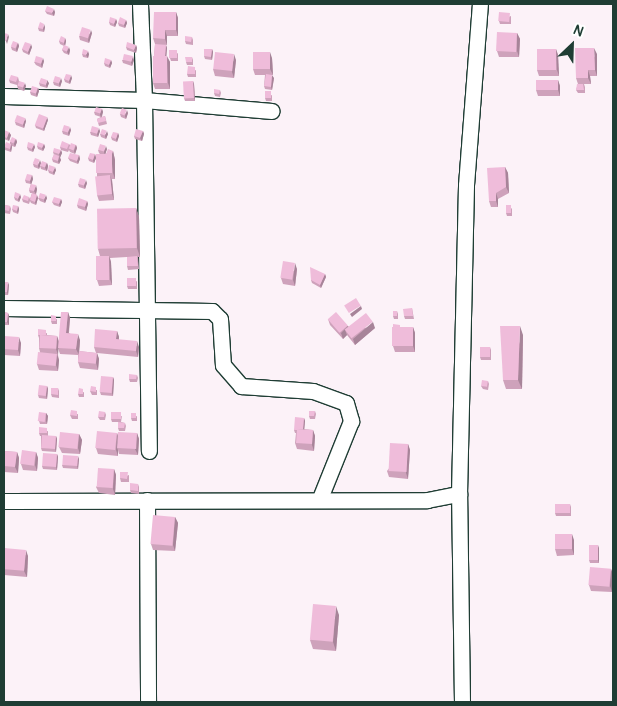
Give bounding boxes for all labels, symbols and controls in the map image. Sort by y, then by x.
north arrow [547,20,597,70]
text: N [571,21,586,41]

